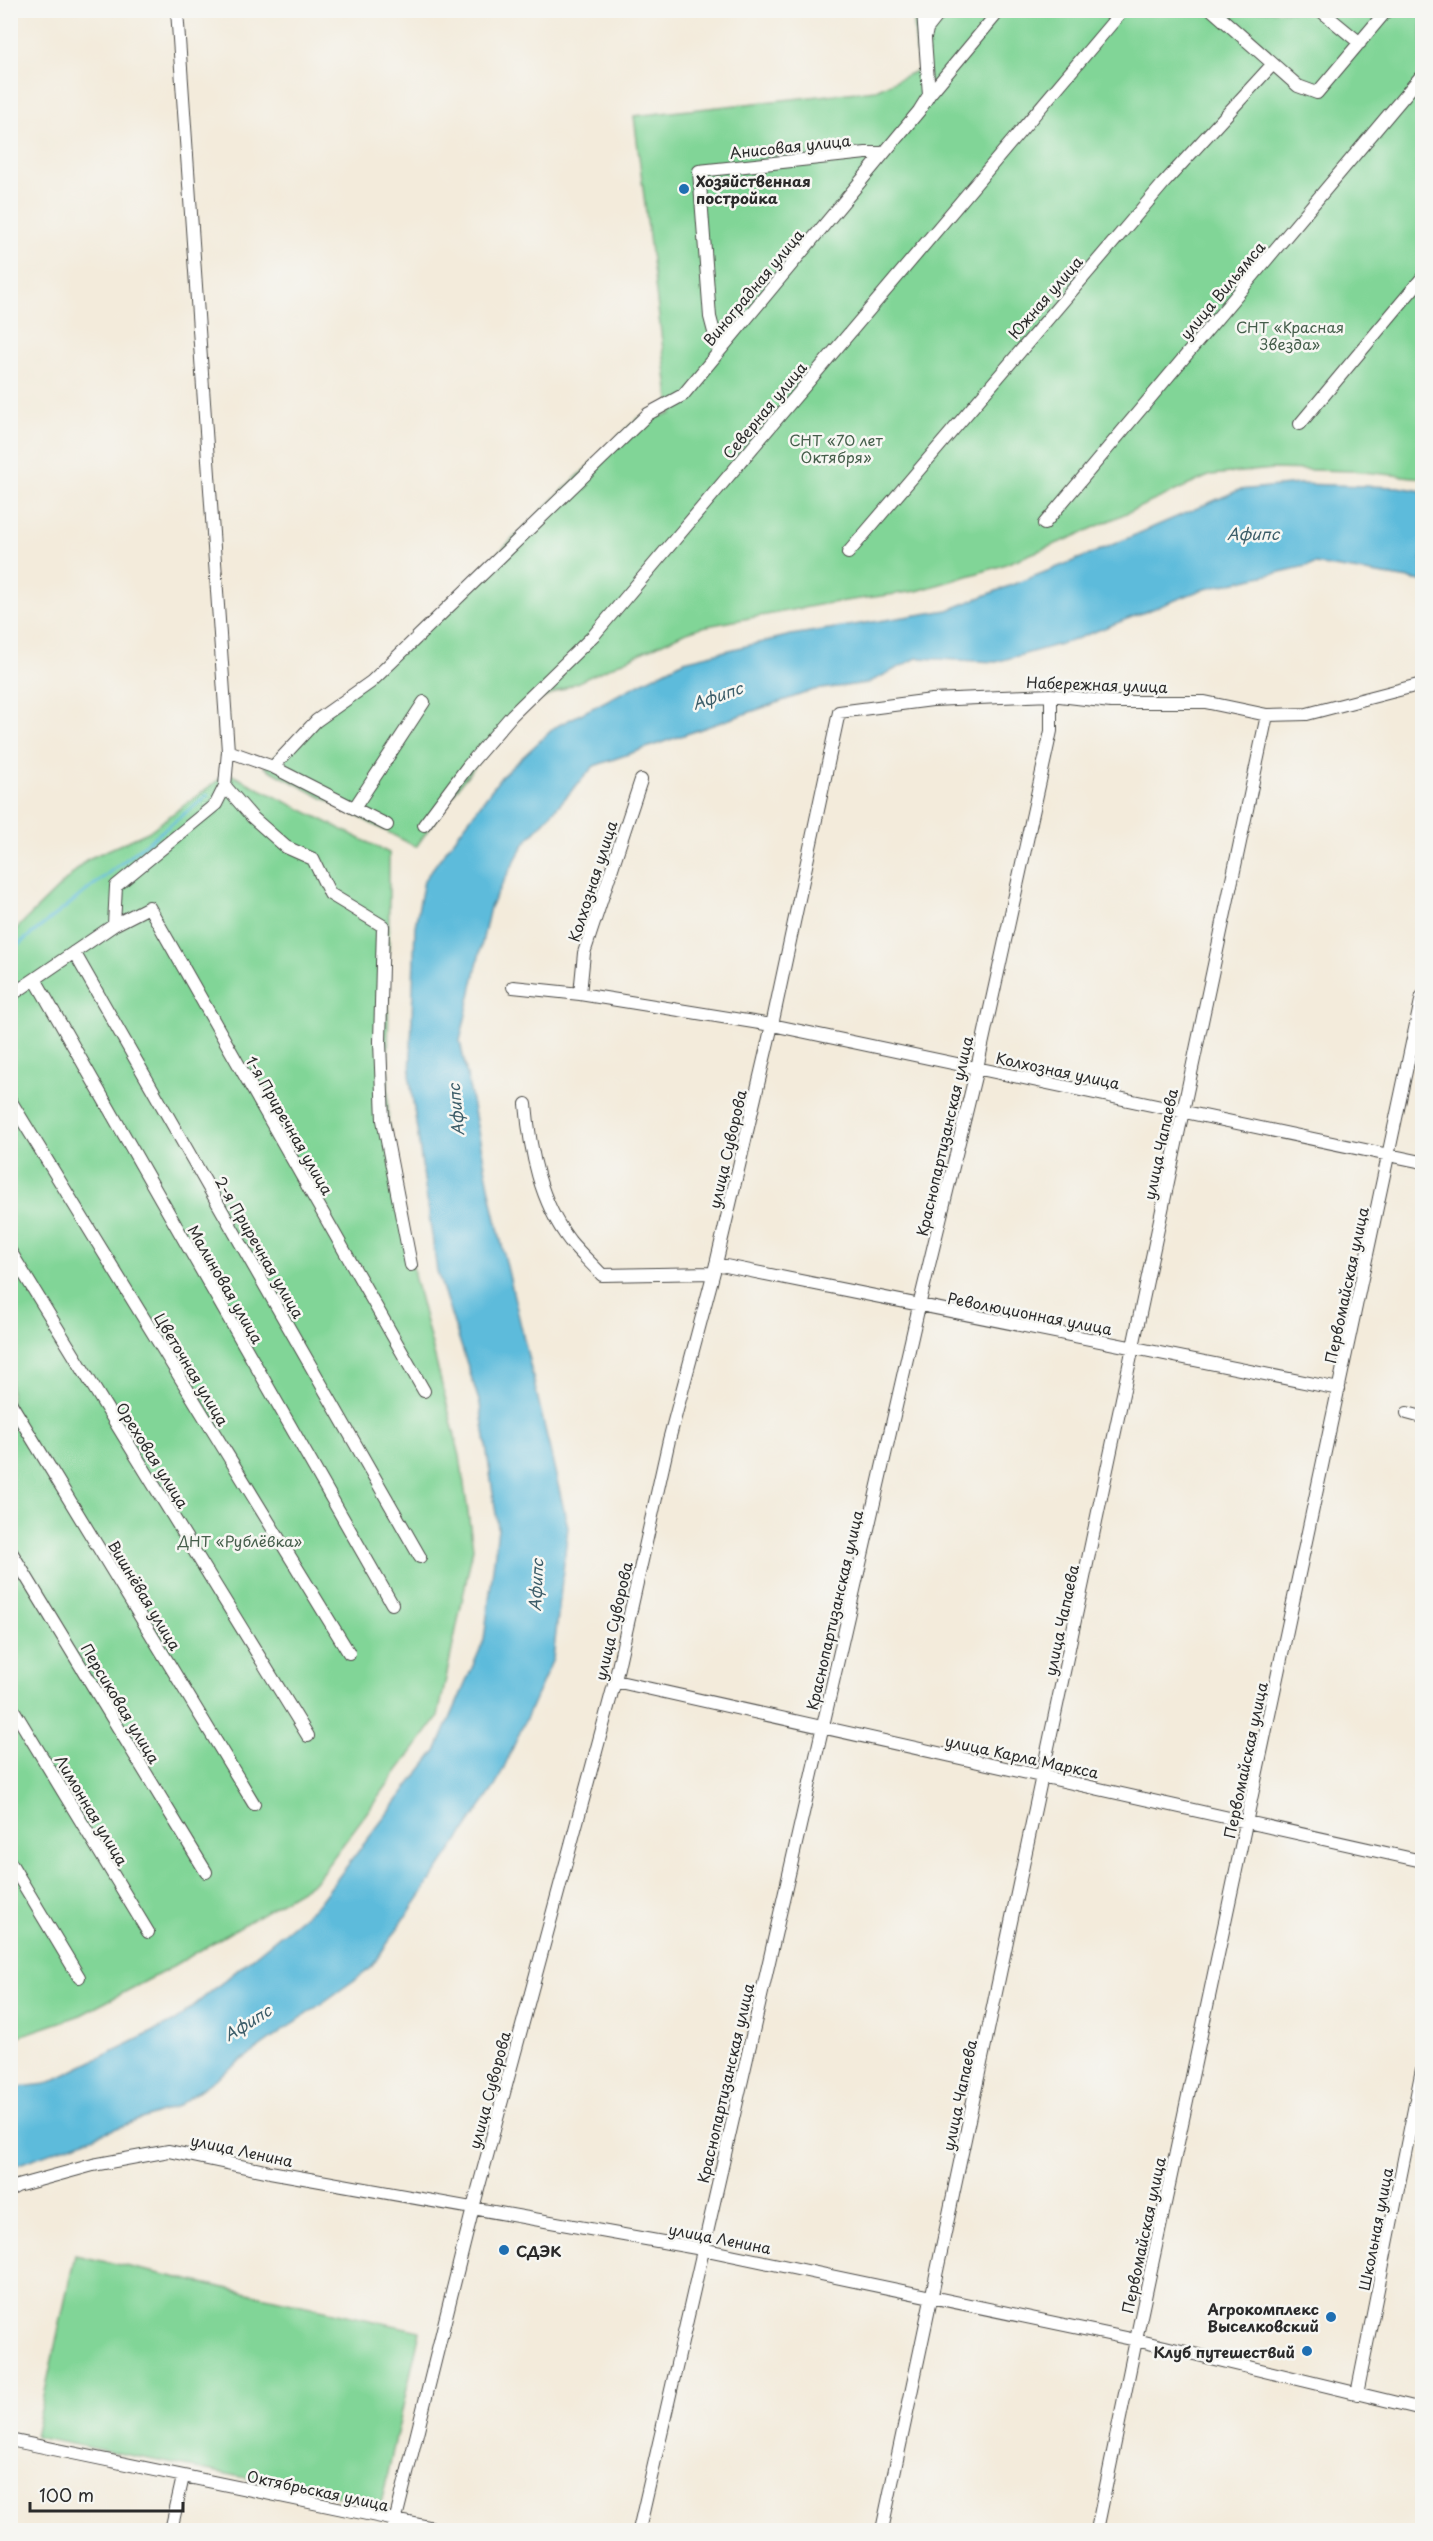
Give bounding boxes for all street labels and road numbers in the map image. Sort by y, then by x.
street label: Анисовая улица [728,128,852,164]
street label: Виноградная улица [697,223,809,350]
street label: улица Вильямса [1174,235,1270,344]
street label: Южная улица [1002,250,1088,343]
street label: Северная улица [716,356,812,464]
street label: Набережная улица [1026,670,1169,698]
street label: Колхозная улица [562,817,623,945]
street label: Краснопартизанская улица [910,1033,978,1238]
street label: Колхозная улица [994,1046,1123,1094]
street label: 1-я Приречная улица [241,1051,340,1199]
street label: улица Чапаева [1137,1086,1183,1202]
street label: улица Суворова [702,1087,752,1211]
street label: 2-я Приречная улица [210,1172,310,1323]
street label: Первомайская улица [1318,1204,1374,1365]
street label: Малиновая улица [183,1220,270,1348]
street label: Революционная улица [946,1286,1115,1340]
street label: Цветочная улица [149,1308,235,1430]
street label: Ореховая улица [111,1397,195,1513]
street label: Краснопартизанская улица [800,1507,868,1712]
street label: Вишнёвая улица [103,1536,187,1655]
street label: улица Суворова [588,1559,638,1683]
street label: улица Чапаева [1038,1562,1084,1678]
street label: Персиковая улица [76,1638,166,1768]
street label: Первомайская улица [1217,1679,1273,1840]
street label: улица Карла Маркса [943,1728,1101,1784]
street label: Лимонная улица [50,1750,134,1870]
street label: Краснопартизанская улица [691,1980,759,2185]
street label: улица Суворова [462,2028,516,2151]
street label: улица Чапаева [936,2037,982,2153]
street label: улица Ленина [189,2128,296,2172]
street label: Первомайская улица [1115,2154,1171,2315]
street label: Школьная улица [1352,2165,1398,2292]
street label: улица Ленина [667,2217,774,2259]
street label: Октябрьская улица [245,2464,391,2516]

